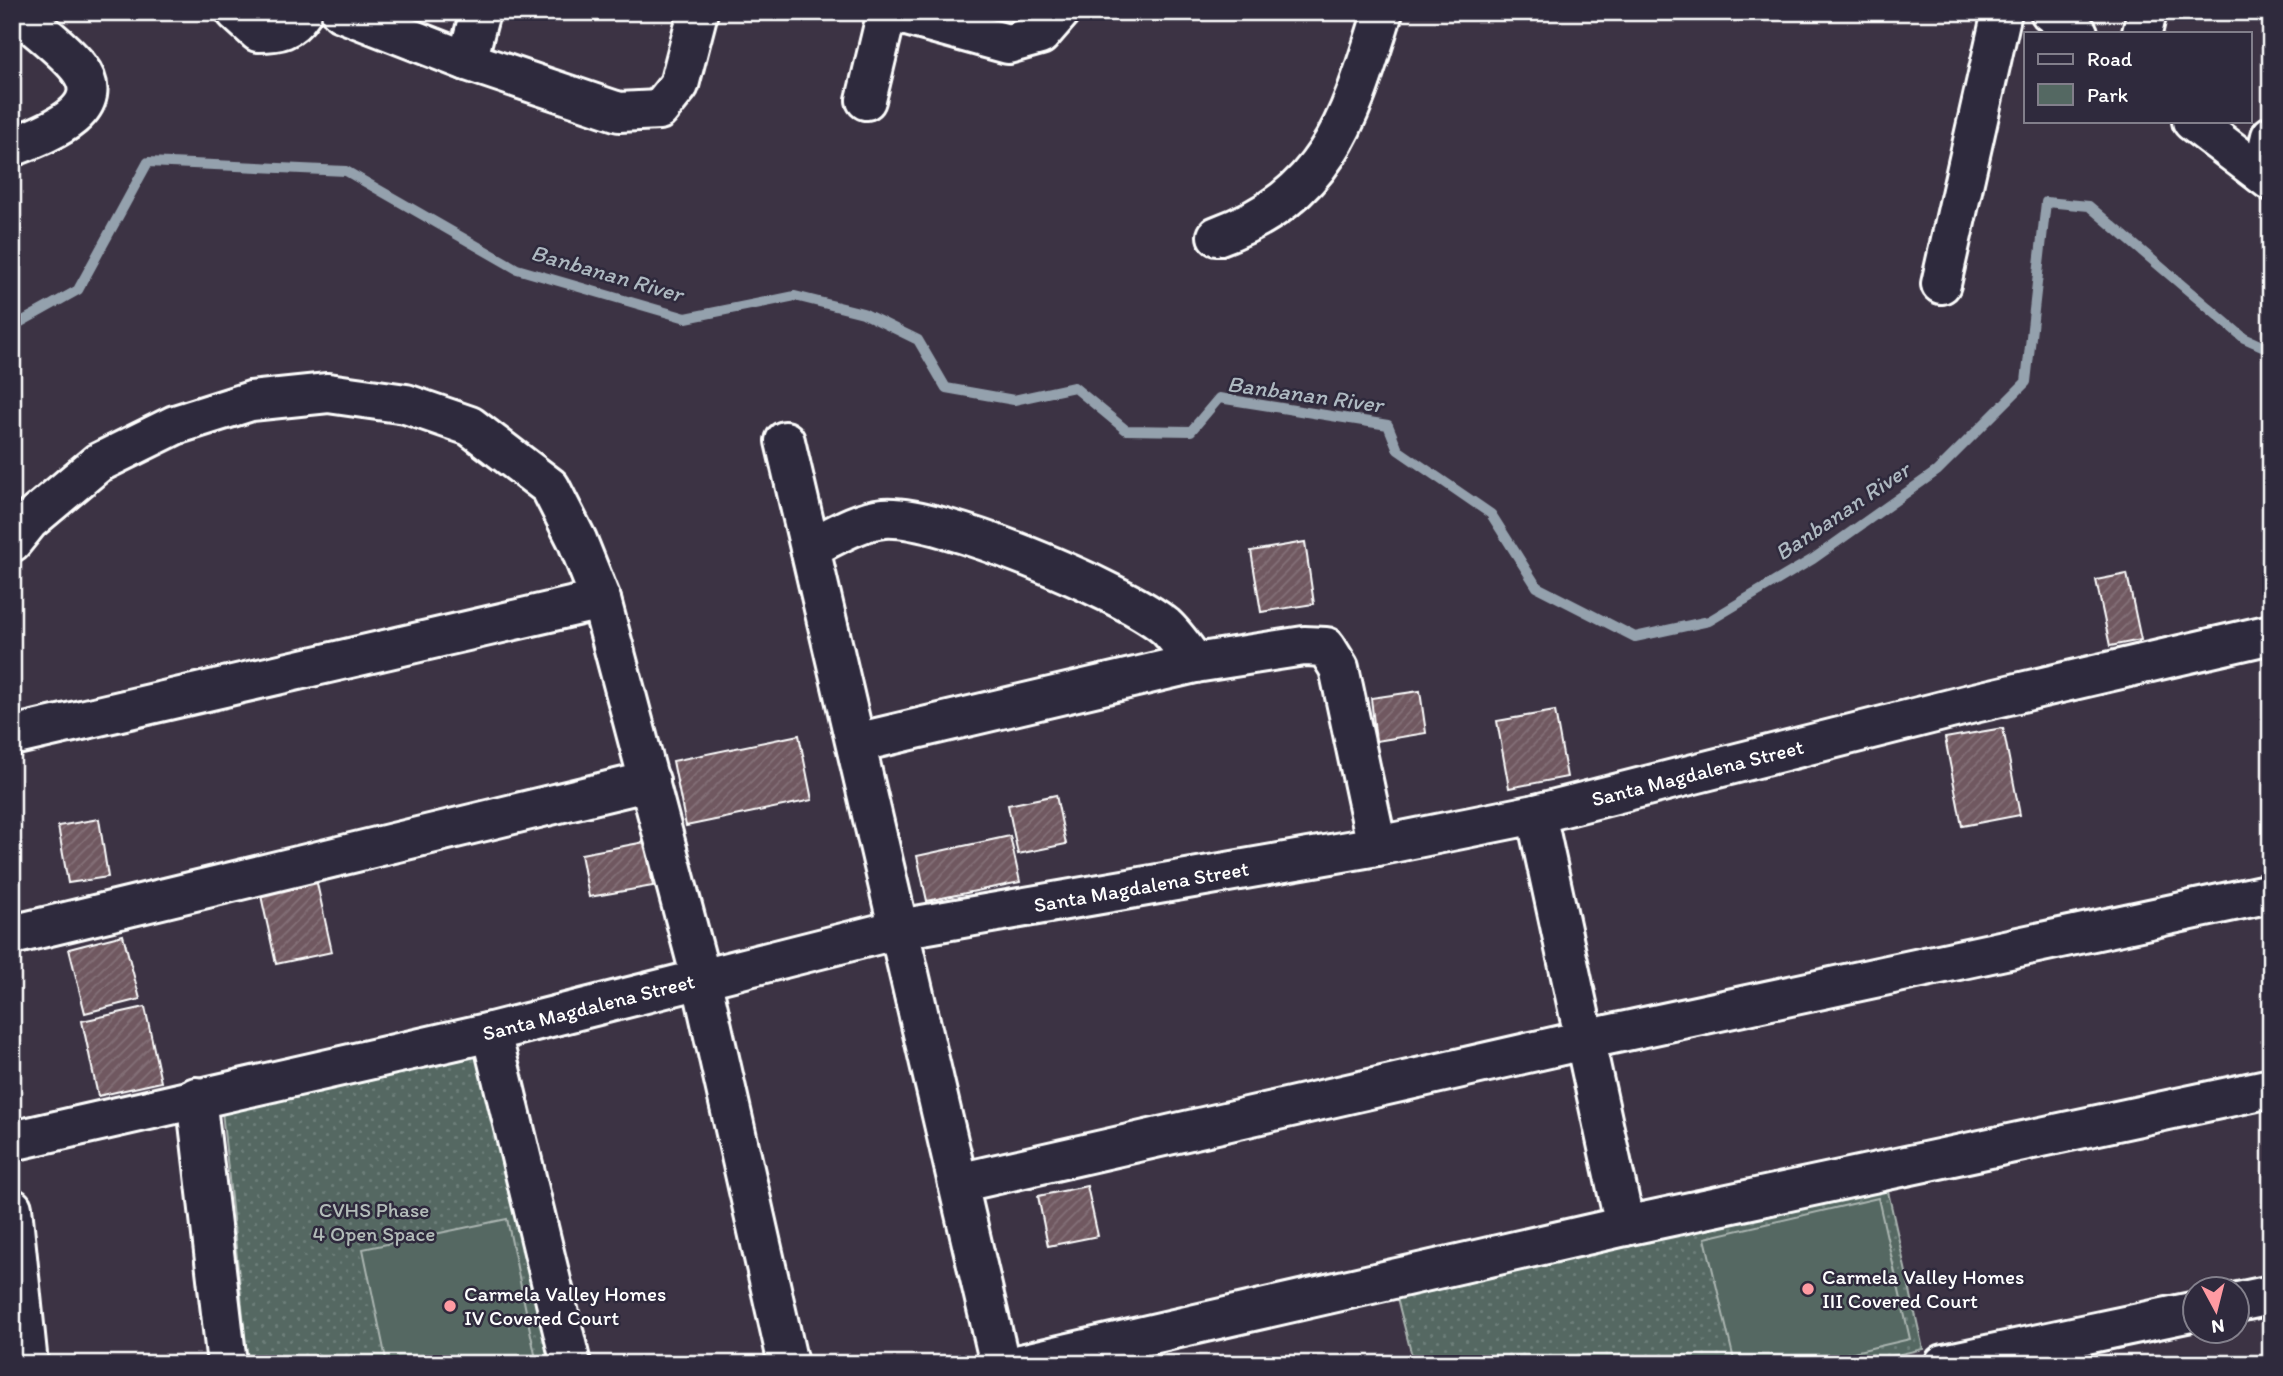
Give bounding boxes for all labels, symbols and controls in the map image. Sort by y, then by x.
legend [2024,32,2252,122]
text: Road [2087,46,2133,71]
text: Park [2087,82,2129,107]
water label: Banbanan River [528,238,689,309]
water label: Banbanan River [1225,369,1387,419]
water label: Banbanan River [1769,454,1917,566]
street label: Santa Magdalena Street [1589,734,1806,811]
street label: Santa Magdalena Street [1032,855,1251,917]
street label: Santa Magdalena Street [480,968,697,1046]
park label: CVHS Phase 4 Open Space [313,1197,435,1246]
place label: Carmela Valley Homes III Covered Court [1822,1264,2024,1313]
north arrow [2182,1274,2252,1344]
place label: Carmela Valley Homes IV Covered Court [464,1281,666,1330]
marker: Carmela Valley Homes III Covered Court [1800,1281,1816,1297]
marker: Carmela Valley Homes IV Covered Court [442,1298,458,1314]
text: N [2210,1314,2226,1339]

